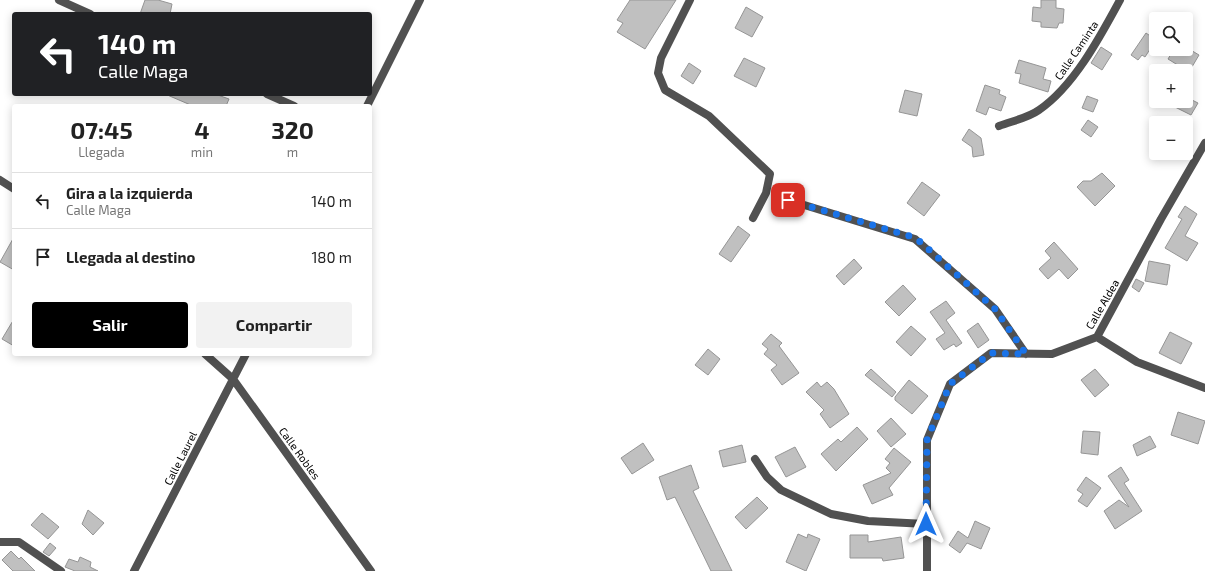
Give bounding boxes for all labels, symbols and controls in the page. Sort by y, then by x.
map controls [1149,12,1193,160]
button: search [1149,12,1193,56]
street label: Calle Caminta [1051,18,1101,82]
text: 140 m [98,26,176,60]
icon: left [32,28,84,80]
text: Calle Maga [98,60,188,82]
button: + [1149,64,1193,108]
text: 07:45 [70,115,133,144]
text: 4 [194,115,210,144]
text: 320 [271,115,314,144]
button: − [1149,116,1193,160]
text: Llegada [78,144,125,160]
text: min [191,144,213,160]
text: m [287,144,298,160]
pin [771,183,805,217]
text: Gira a la izquierda [66,184,193,202]
icon: arrive [777,189,799,211]
icon: left [32,190,54,212]
text: 140 m [311,192,352,210]
text: Calle Maga [66,202,131,218]
icon: arrive [32,246,54,268]
text: Llegada al destino [66,248,195,266]
text: 180 m [311,248,352,266]
street label: Calle Aldea [1083,277,1121,331]
button: Salir [32,302,188,348]
button: Compartir [196,302,352,348]
street label: Calle Robles [277,424,323,482]
street label: Calle Laurel [161,428,199,487]
position arrow [905,503,947,545]

